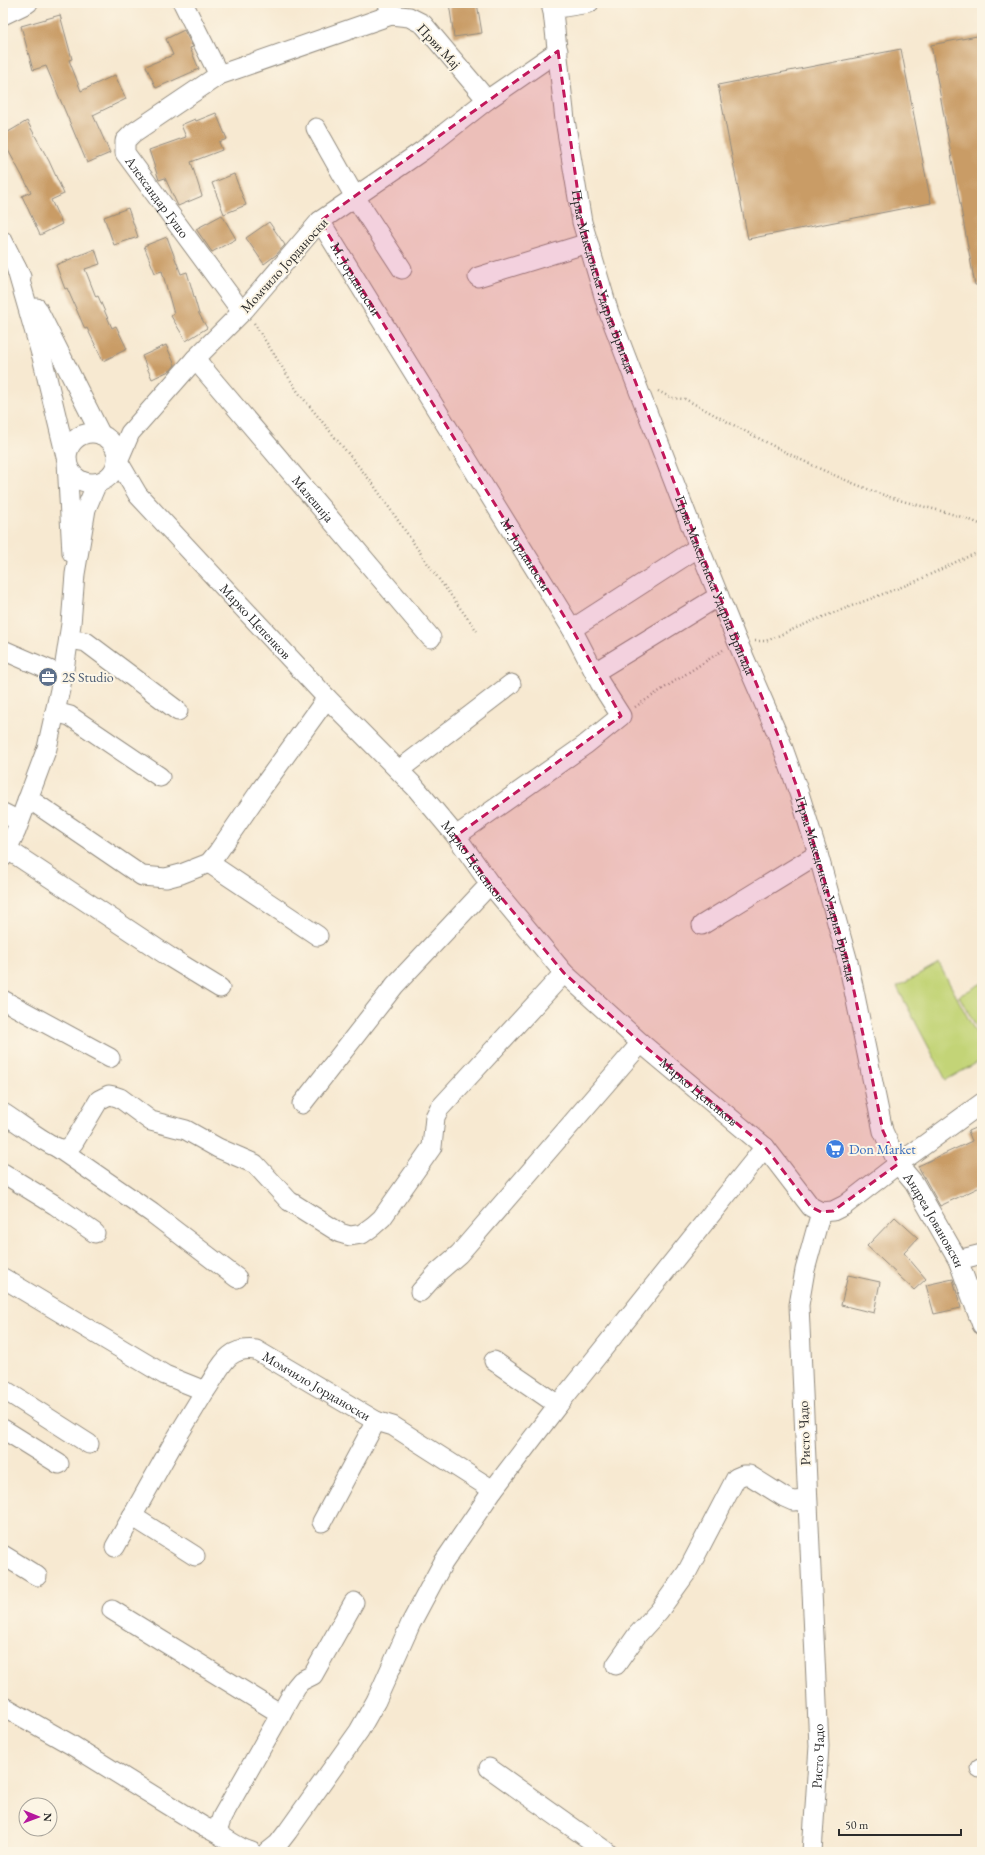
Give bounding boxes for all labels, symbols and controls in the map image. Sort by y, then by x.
street label: Први Мај [413,19,465,73]
street label: Александар Гушо [121,152,193,241]
street label: Прва Македонска Ударна Бригада [568,188,640,376]
street label: Момчило Јорданоски [236,213,332,316]
street label: М. Јорданоски [326,239,386,319]
street label: Малешија [288,472,338,526]
street label: Прва Македонска Ударна Бригада [671,493,760,678]
street label: М. Јорданоски [496,514,556,595]
street label: Марко Цепенков [216,580,295,663]
office icon: 2S Studio [37,666,59,688]
place label: 2S Studio [62,668,114,686]
street label: Прва Македонска Ударна Бригада [791,794,861,983]
street label: Марко Цепенков [437,816,510,905]
street label: Марко Цепенков [656,1054,742,1130]
supermarket icon: Don Market [824,1138,846,1160]
place label: Don Market [849,1140,916,1158]
street label: Андреа Јовановски [899,1167,969,1270]
street label: Момчило Јорданоски [259,1347,374,1425]
street label: Ристо Чадо [794,1400,814,1466]
street label: Ристо Чадо [807,1723,828,1789]
north arrow [18,1797,58,1837]
scale bar [839,1811,961,1837]
text: N [41,1813,55,1822]
text: 50 m [845,1817,869,1833]

